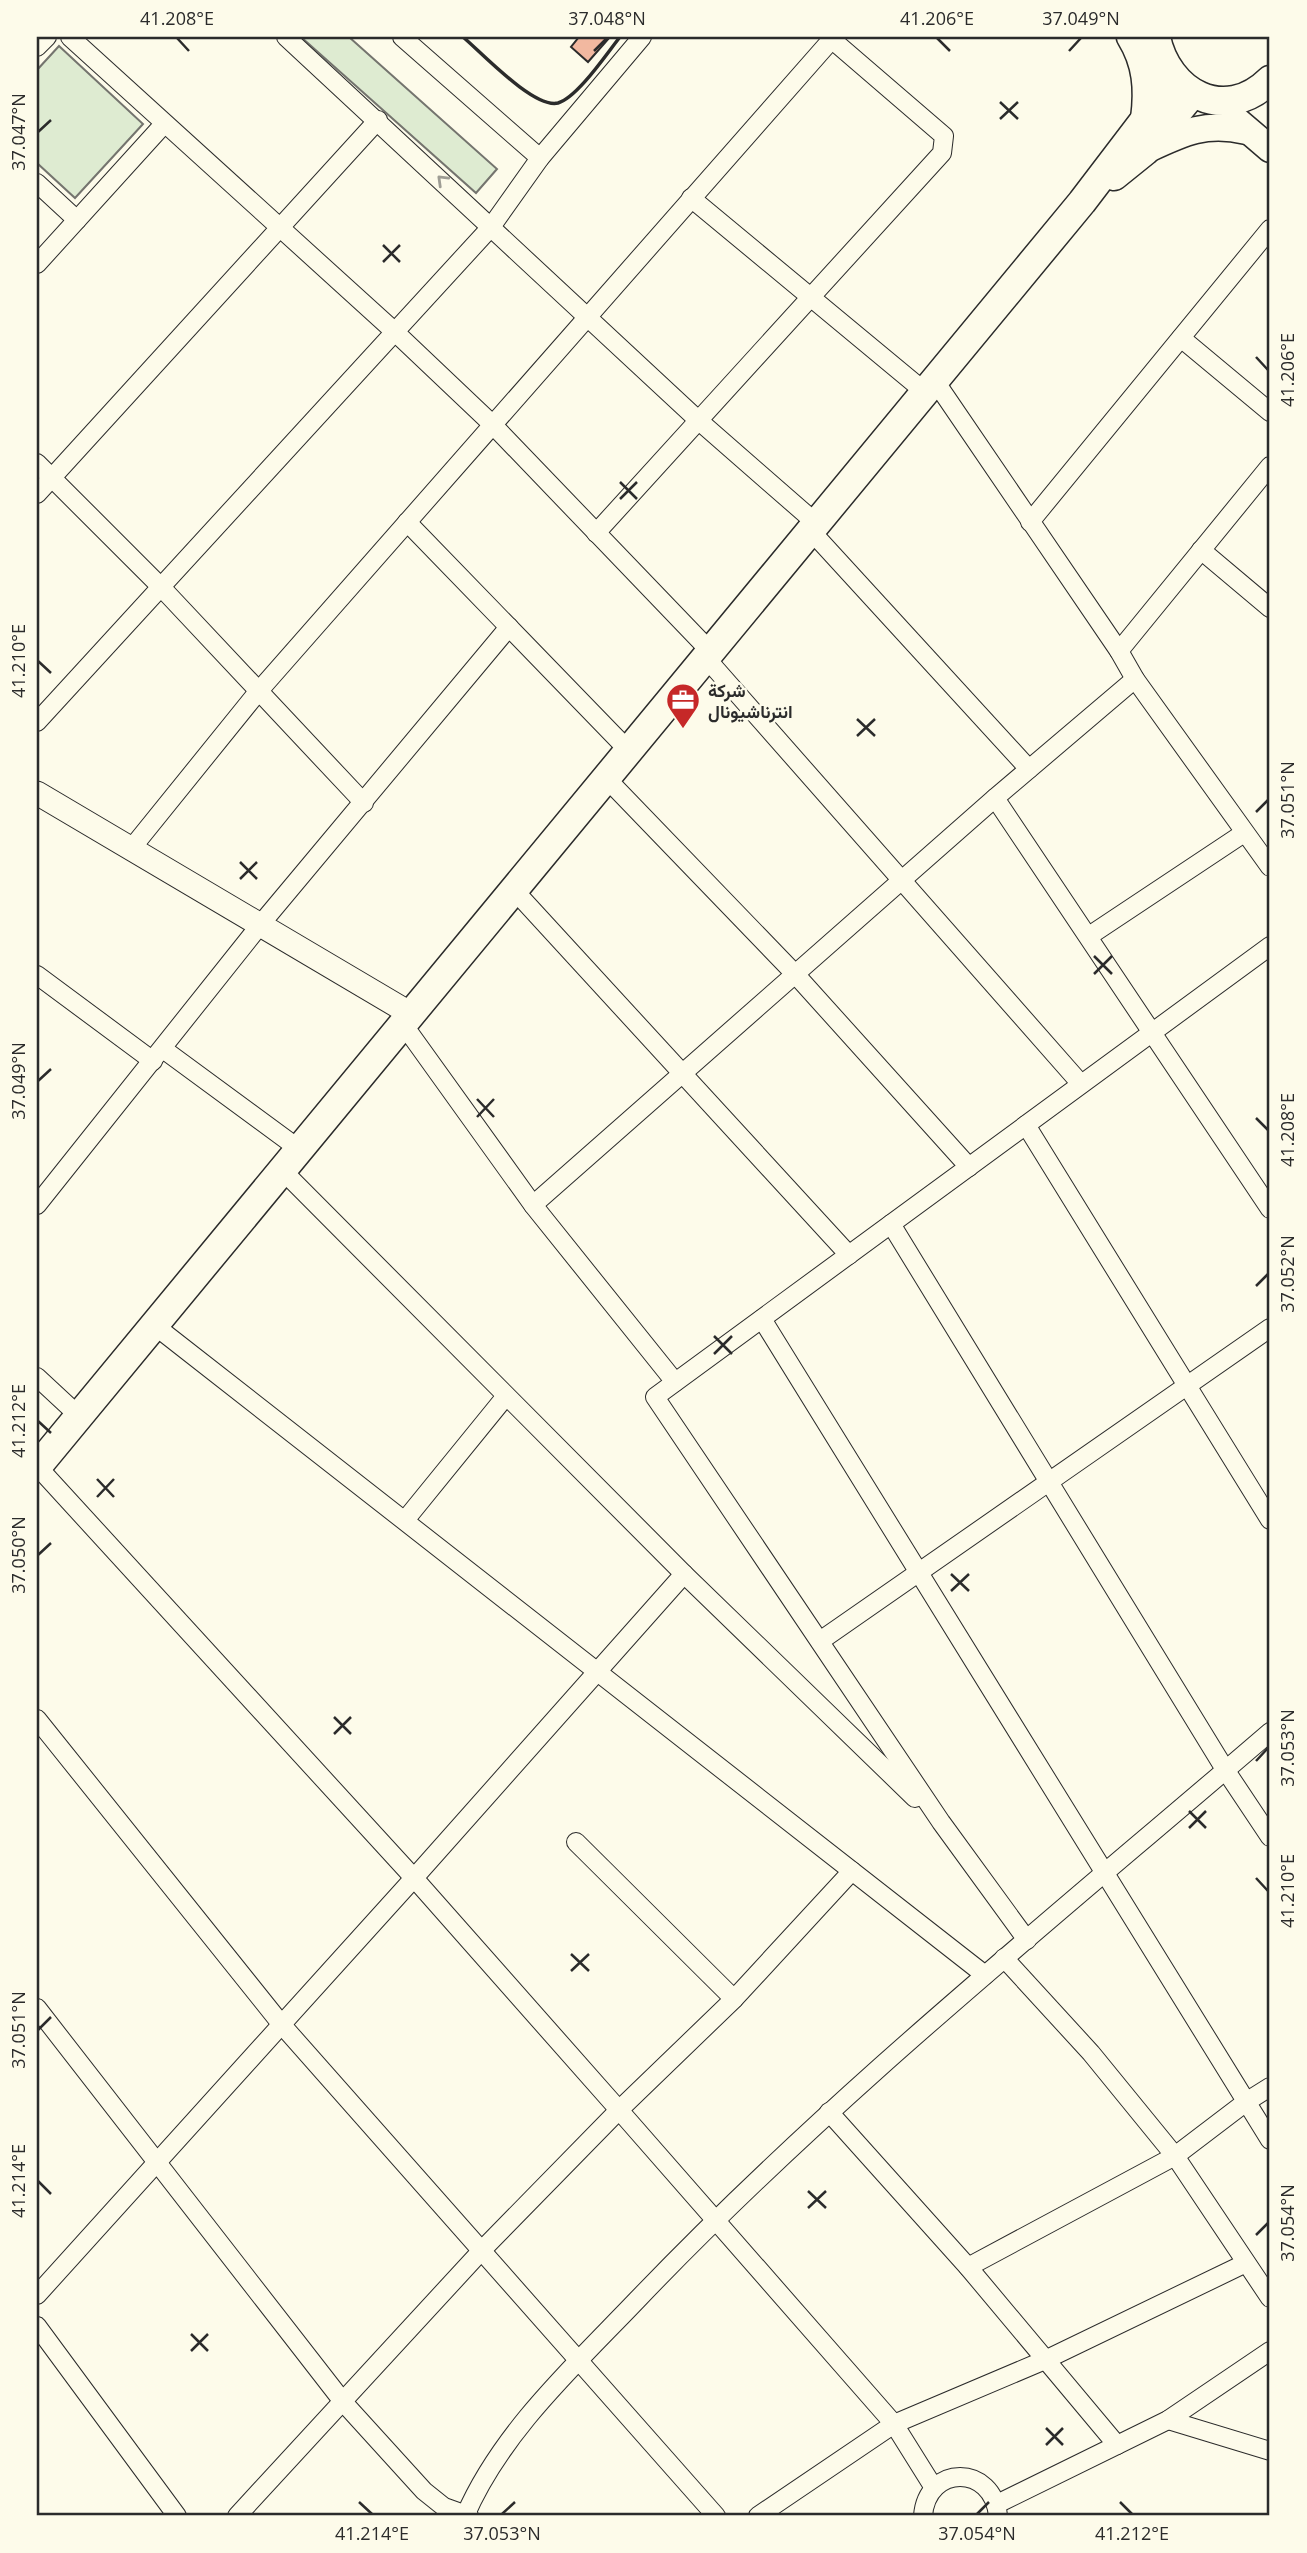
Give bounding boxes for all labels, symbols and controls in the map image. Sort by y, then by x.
text: 41.208°E [140,6,214,30]
text: 37.048°N [568,6,646,30]
text: 41.206°E [900,6,974,30]
text: 37.049°N [1042,6,1120,30]
text: 37.047°N [6,93,30,171]
one-way arrow [437,176,450,189]
text: 41.206°E [1275,333,1299,407]
text: 41.210°E [6,624,30,698]
place label: شركة انترناشيونال [708,678,793,723]
office icon: شركة انترناشيونال [664,681,702,730]
text: 37.051°N [1275,761,1299,839]
text: 37.049°N [6,1042,30,1120]
text: 41.208°E [1275,1093,1299,1167]
text: 37.052°N [1275,1235,1299,1313]
text: 41.212°E [6,1384,30,1458]
text: 37.050°N [6,1516,30,1594]
text: 37.053°N [1275,1709,1299,1787]
text: 41.210°E [1275,1854,1299,1928]
text: 37.051°N [6,1991,30,2069]
text: 41.214°E [6,2144,30,2218]
text: 37.054°N [1275,2184,1299,2262]
text: 41.214°E [335,2521,409,2545]
text: 37.053°N [463,2521,541,2545]
text: 37.054°N [938,2521,1016,2545]
text: 41.212°E [1095,2521,1169,2545]

